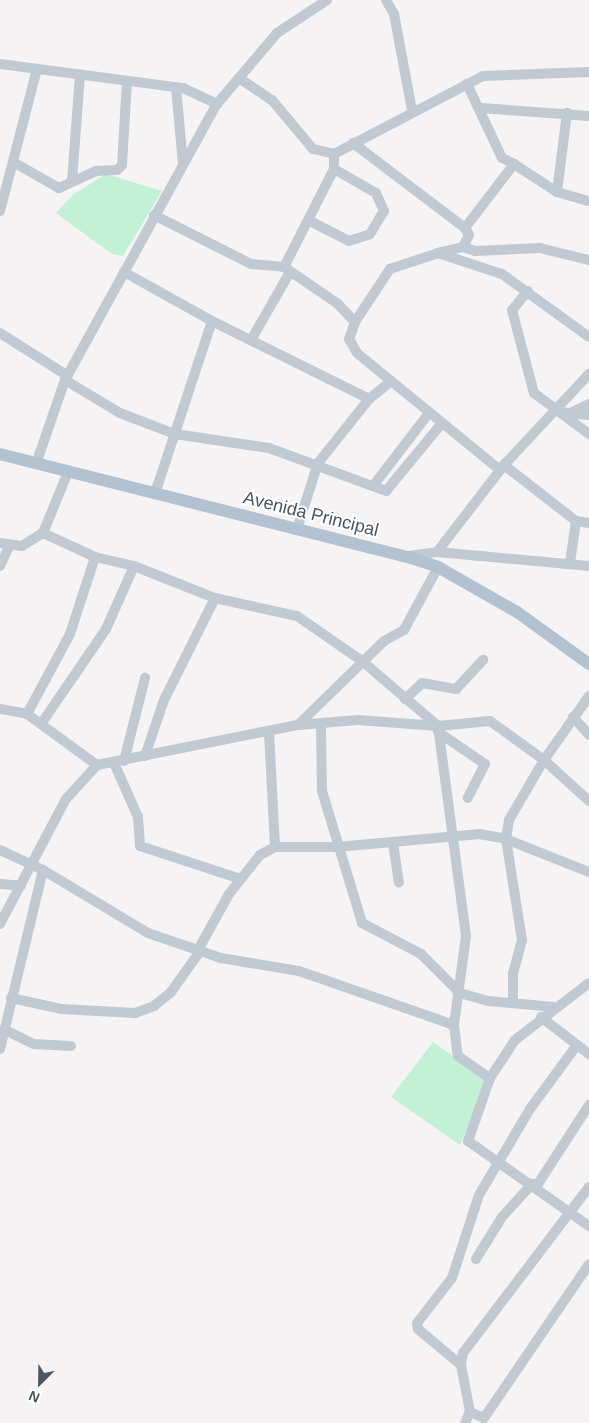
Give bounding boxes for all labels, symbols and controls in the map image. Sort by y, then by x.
street label: Avenida Principal [241,487,381,541]
north arrow [15,1358,65,1408]
text: N [26,1387,42,1406]

